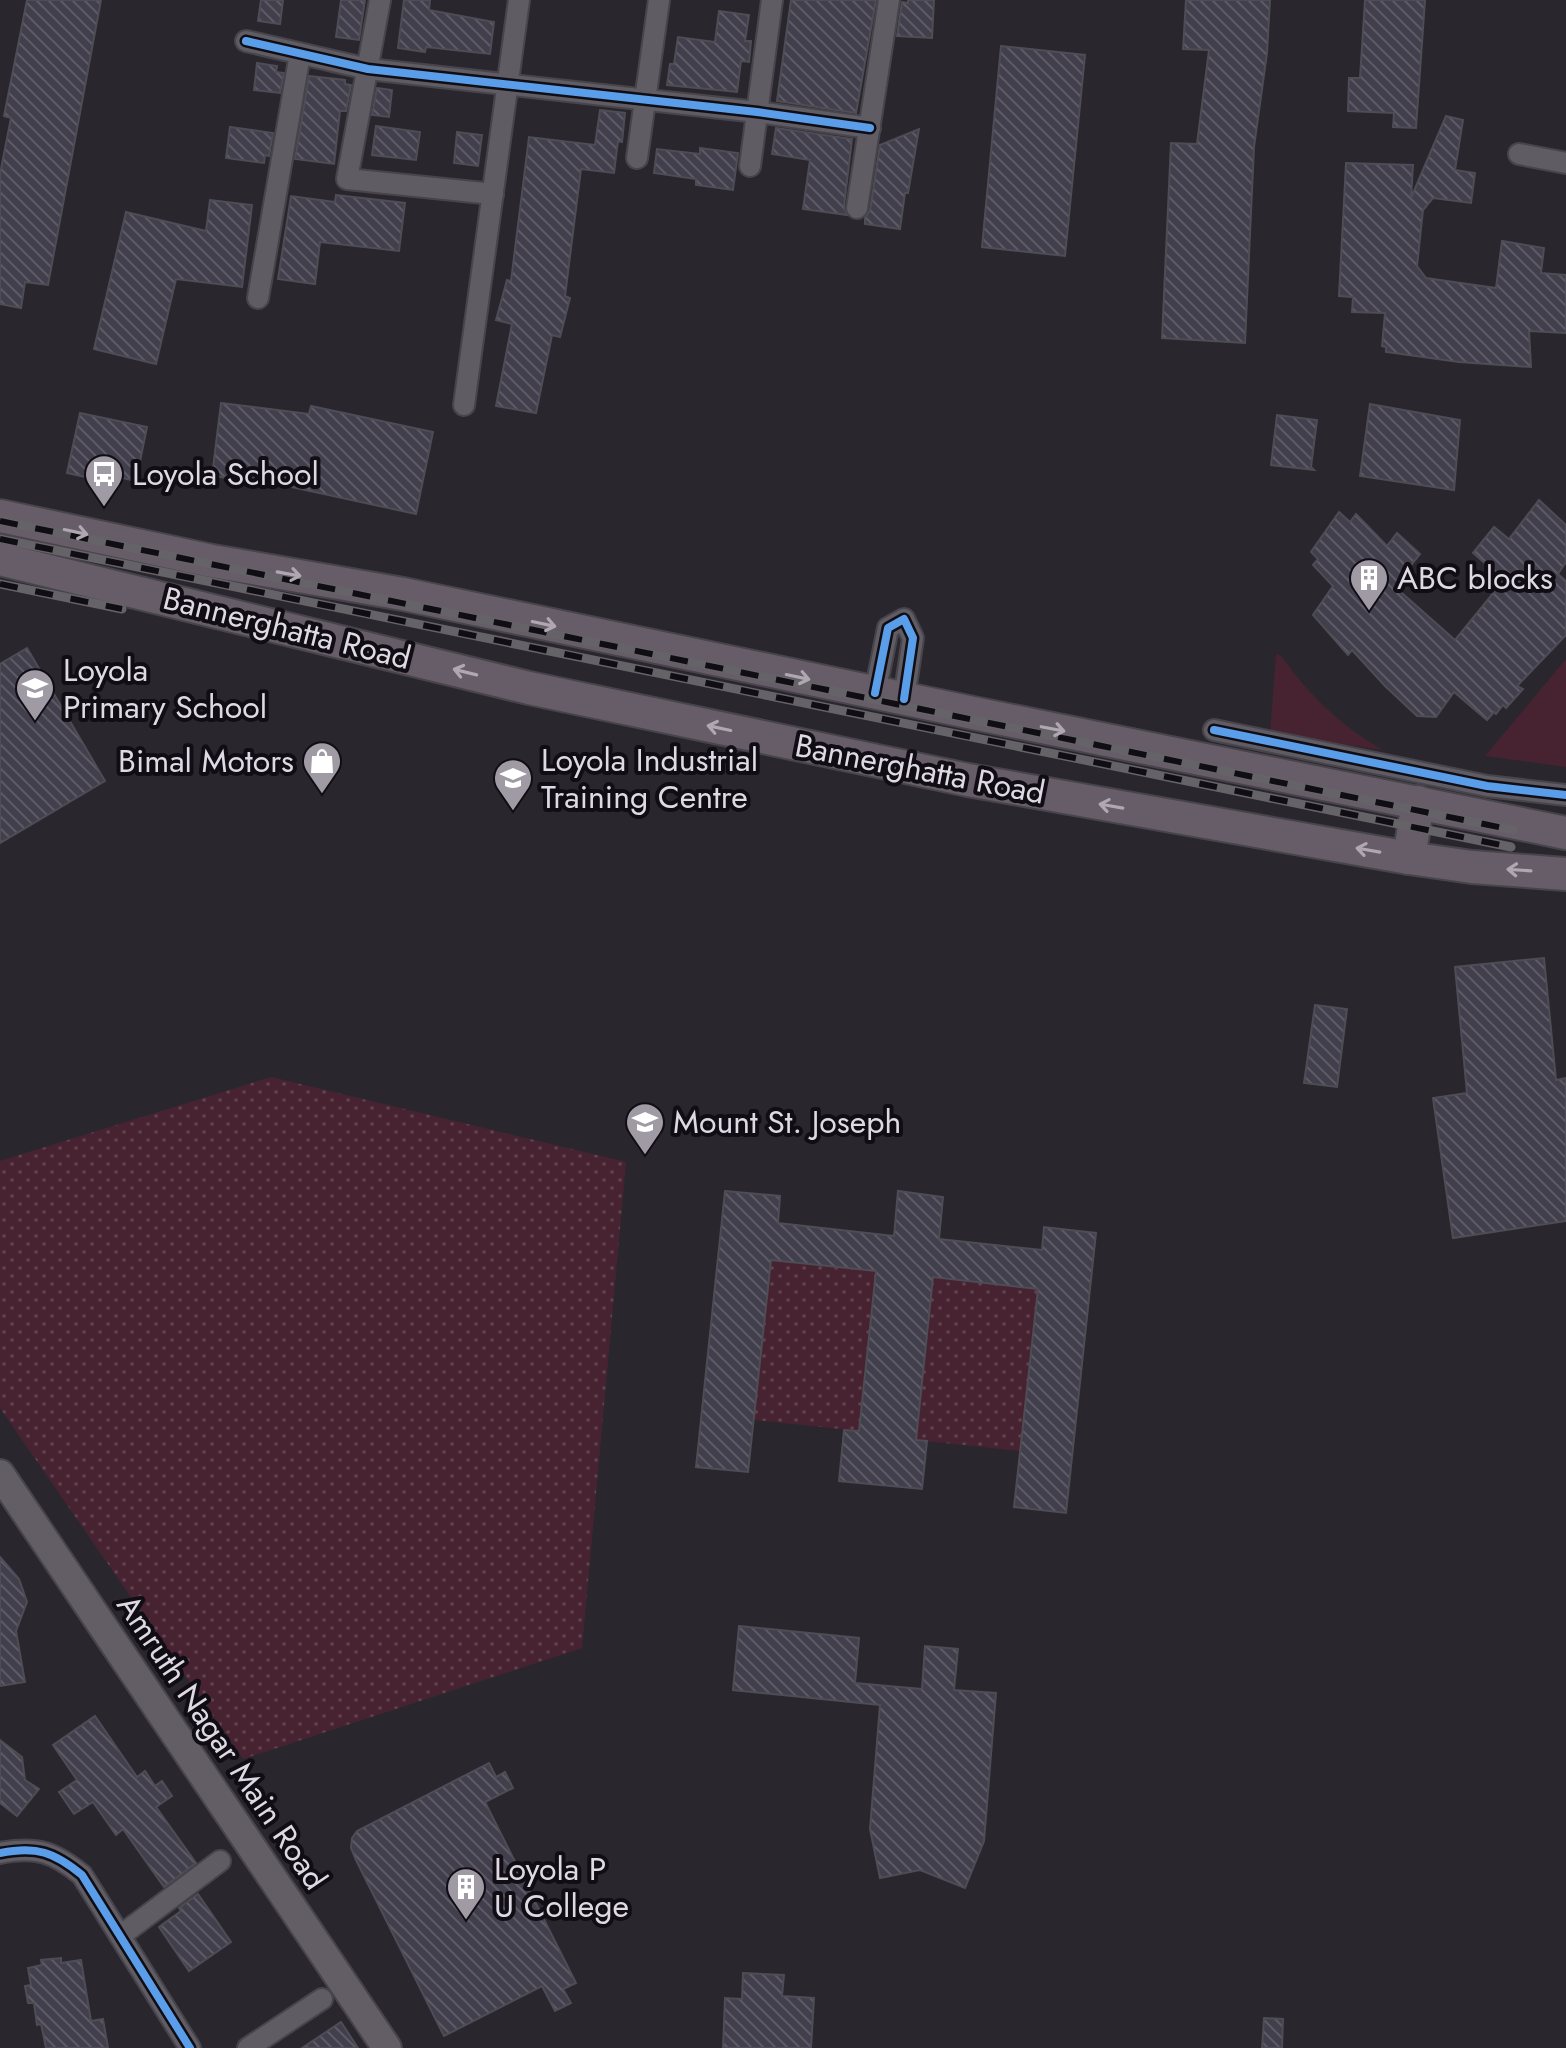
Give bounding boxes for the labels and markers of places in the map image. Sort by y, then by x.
place label: Loyola School [132,451,319,497]
bus stop icon: Loyola School [83,453,125,508]
place label: ABC blocks [1397,555,1553,601]
building icon: ABC blocks [1348,557,1390,612]
place label: Loyola Primary School [63,647,267,730]
school or university icon: Loyola Primary School [14,667,56,722]
place label: Loyola Industrial Training Centre [541,737,758,820]
place label: Bimal Motors [118,738,294,784]
shop icon: Bimal Motors [301,740,343,795]
school or university icon: Loyola Industrial Training Centre [492,757,534,812]
place label: Mount St. Joseph [673,1099,901,1145]
school or university icon: Mount St. Joseph [624,1101,666,1156]
place label: Loyola P U College [494,1846,629,1929]
building icon: Loyola P U College [445,1866,487,1921]

